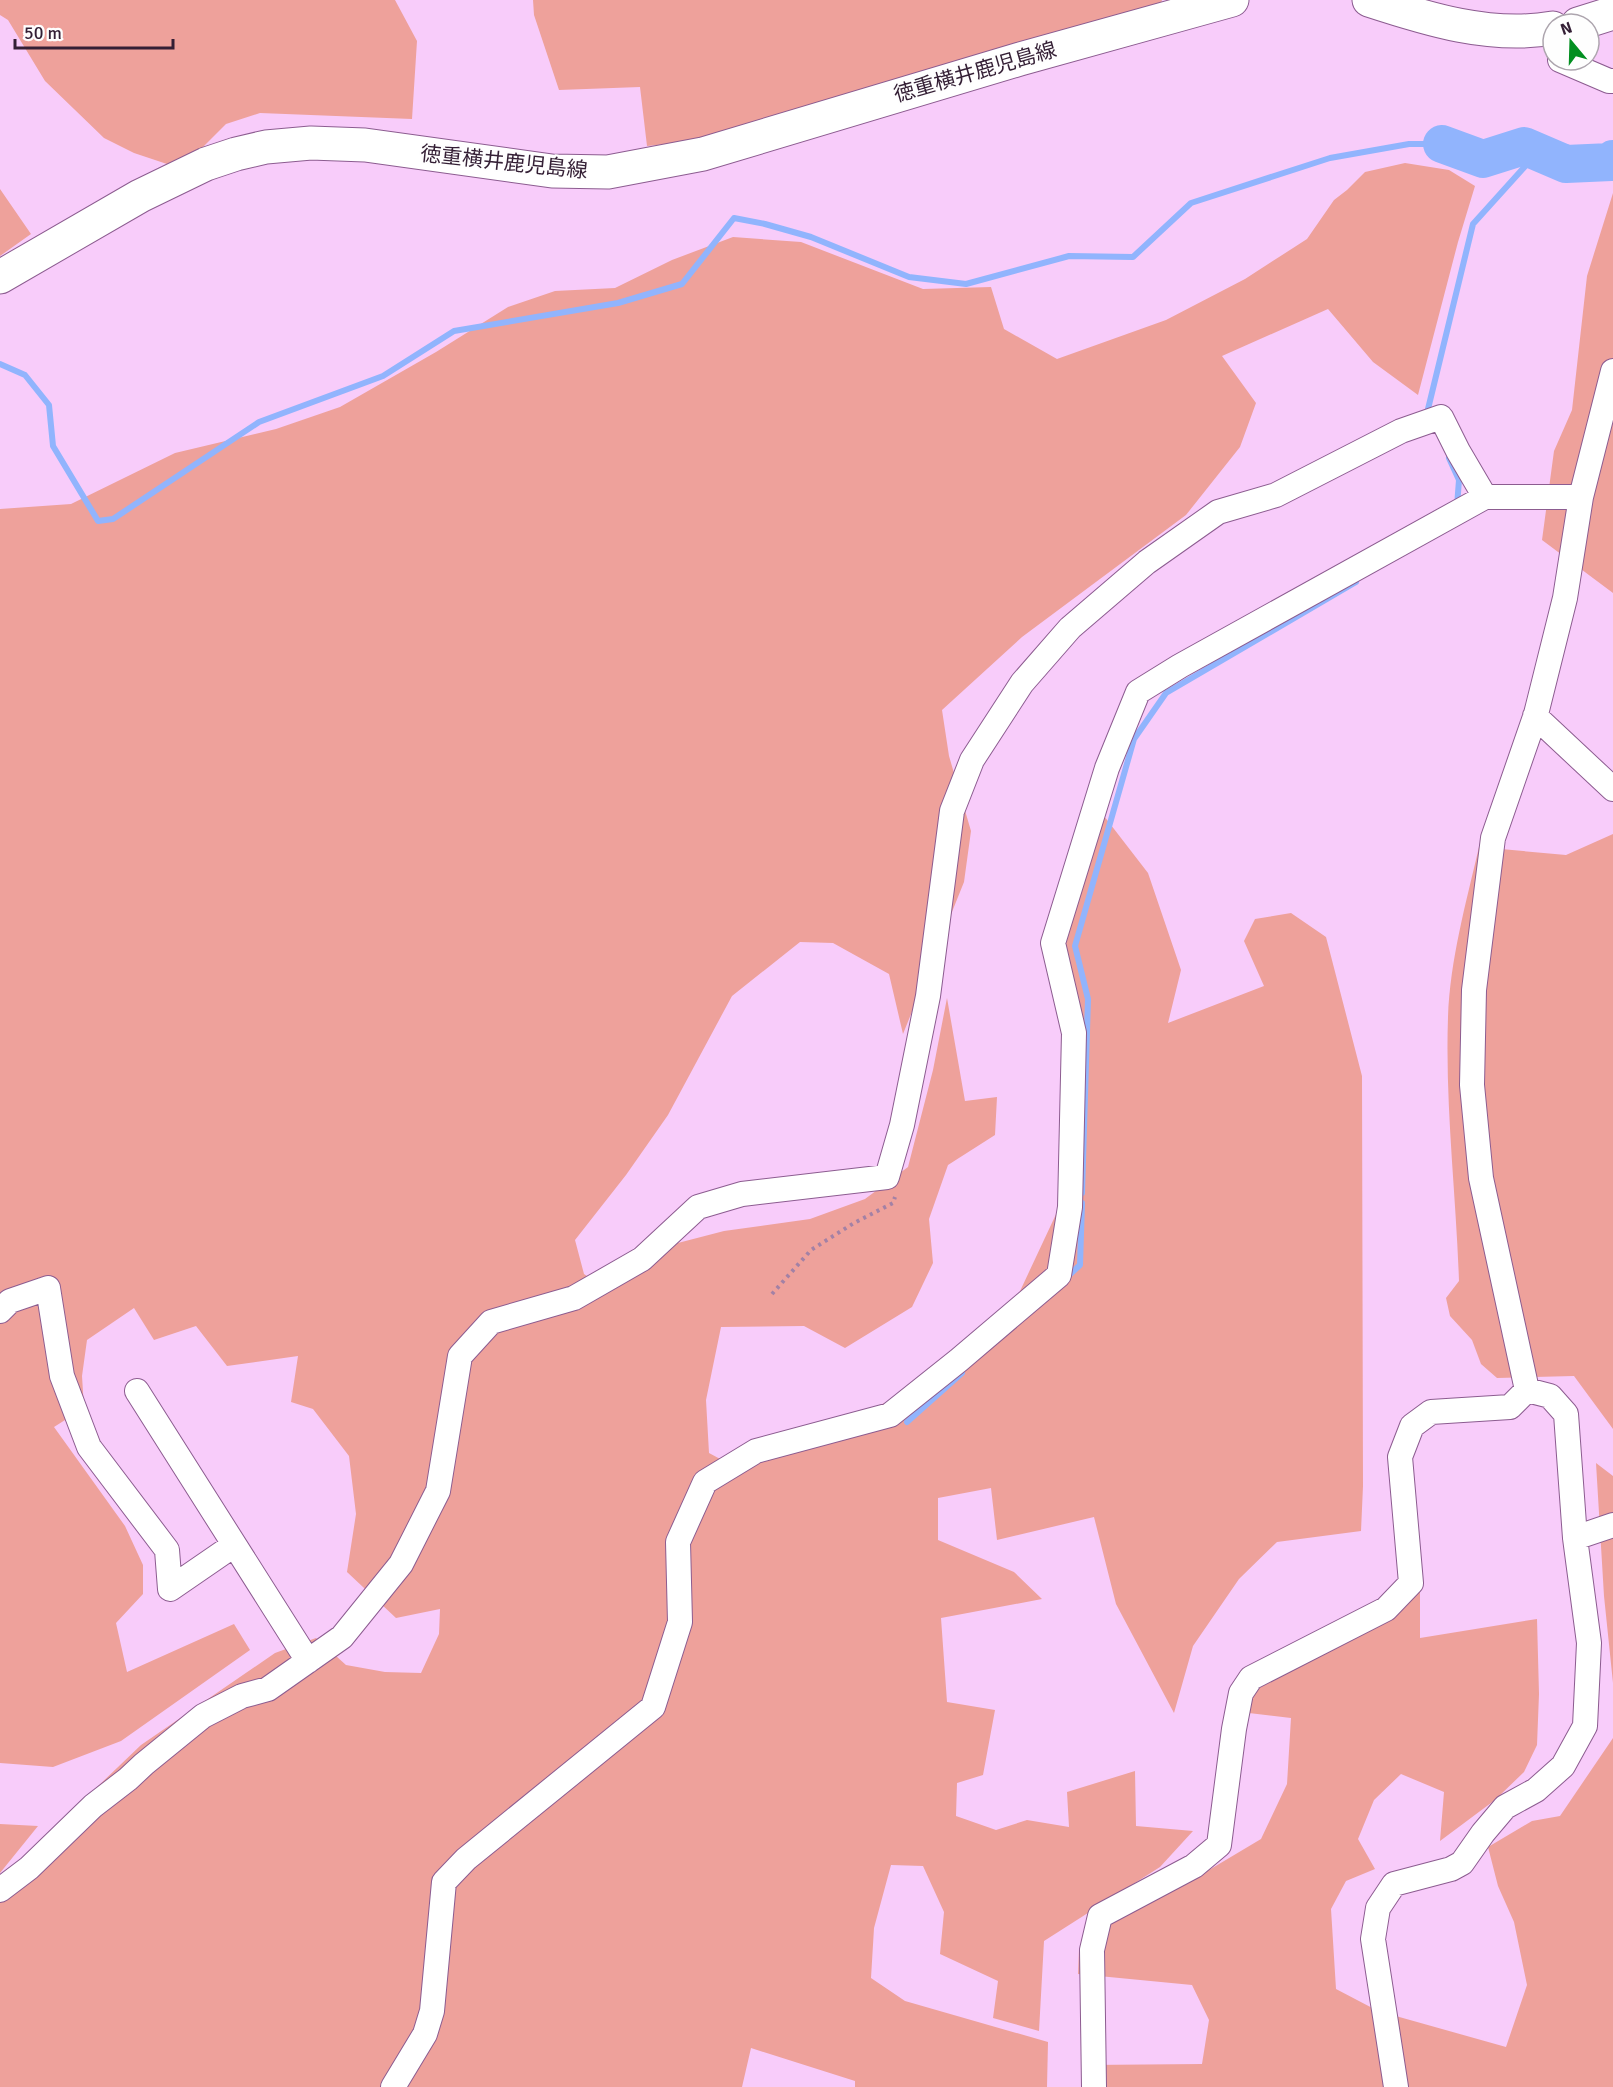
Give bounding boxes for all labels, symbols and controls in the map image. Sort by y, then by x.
scale bar [15,12,172,50]
north arrow [1541,12,1601,72]
text: N [1558,17,1575,40]
text: 50 m [24,22,62,44]
street label: 徳重横井鹿児島線 [891,36,1059,108]
street label: 徳重横井鹿児島線 [419,140,589,184]

